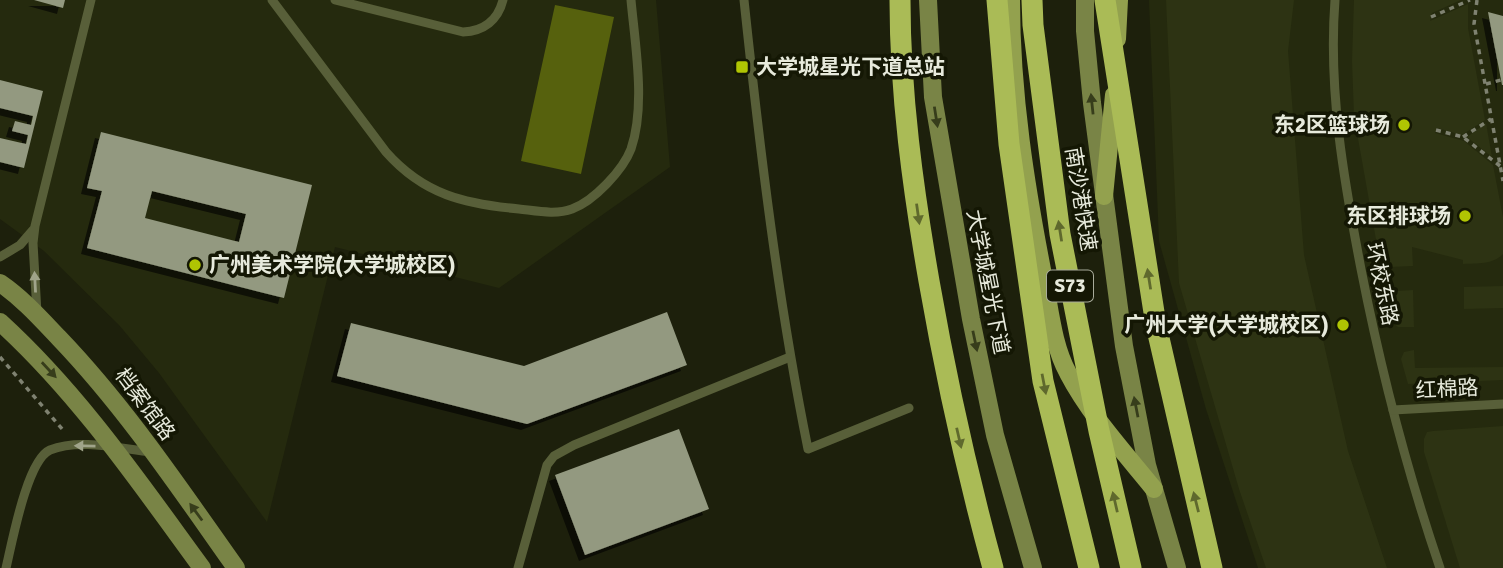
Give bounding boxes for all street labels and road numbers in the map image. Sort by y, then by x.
street label: 南沙港快速 [1060,145,1102,253]
street label: 大学城星光下道 [961,207,1015,357]
street label: 环校东路 [1361,240,1403,328]
road number: S73 [1047,270,1093,302]
street label: 档案馆路 [109,363,181,445]
street label: 红棉路 [1415,374,1479,404]

